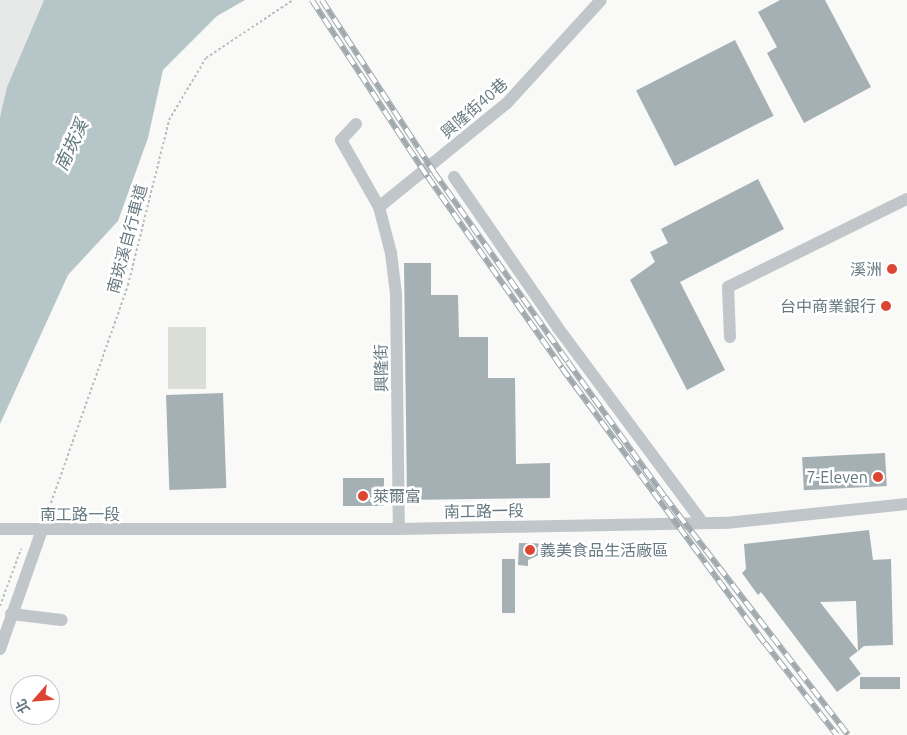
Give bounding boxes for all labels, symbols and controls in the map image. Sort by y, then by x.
street label: 興隆街40巷 [437,74,511,142]
water label: 南崁溪 [50,116,92,174]
street label: 南崁溪自行車道 [103,182,151,296]
place label: 溪洲 [850,259,882,279]
marker: 溪洲 [886,263,898,275]
place label: 台中商業銀行 [780,296,876,316]
marker: 台中商業銀行 [880,300,892,312]
street label: 興隆街 [371,344,391,392]
place label: 7-Eleven [807,467,868,487]
marker: 7-Eleven [872,471,884,483]
place label: 萊爾富 [373,486,421,506]
marker: 萊爾富 [357,490,369,502]
street label: 南工路一段 [444,501,524,521]
street label: 南工路一段 [40,504,120,524]
place label: 義美食品生活廠區 [540,540,668,560]
marker: 義美食品生活廠區 [524,544,536,556]
north arrow [10,675,60,725]
text: 北 [12,696,33,716]

